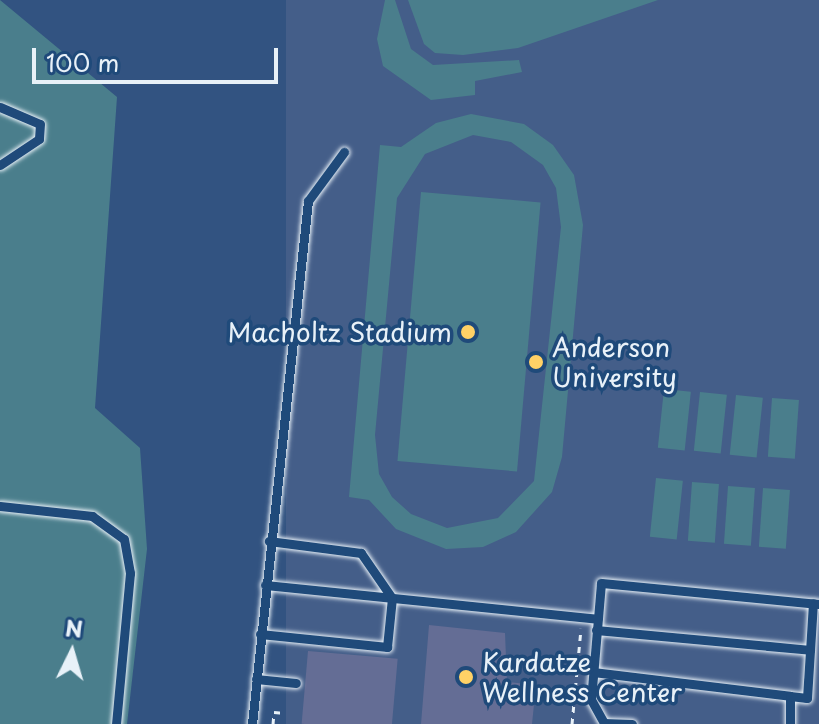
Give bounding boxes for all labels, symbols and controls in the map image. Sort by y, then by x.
scale bar [36,32,282,82]
text: 100 m [46,44,119,80]
place label: Macholtz Stadium [227,316,452,348]
marker: Macholtz Stadium [459,323,477,341]
place label: Anderson University [552,331,677,392]
marker: Anderson University [527,353,545,371]
text: N [64,610,84,645]
north arrow [32,612,112,692]
place label: Kardatze Wellness Center [482,646,683,708]
marker: Kardatze Wellness Center [457,668,475,686]

